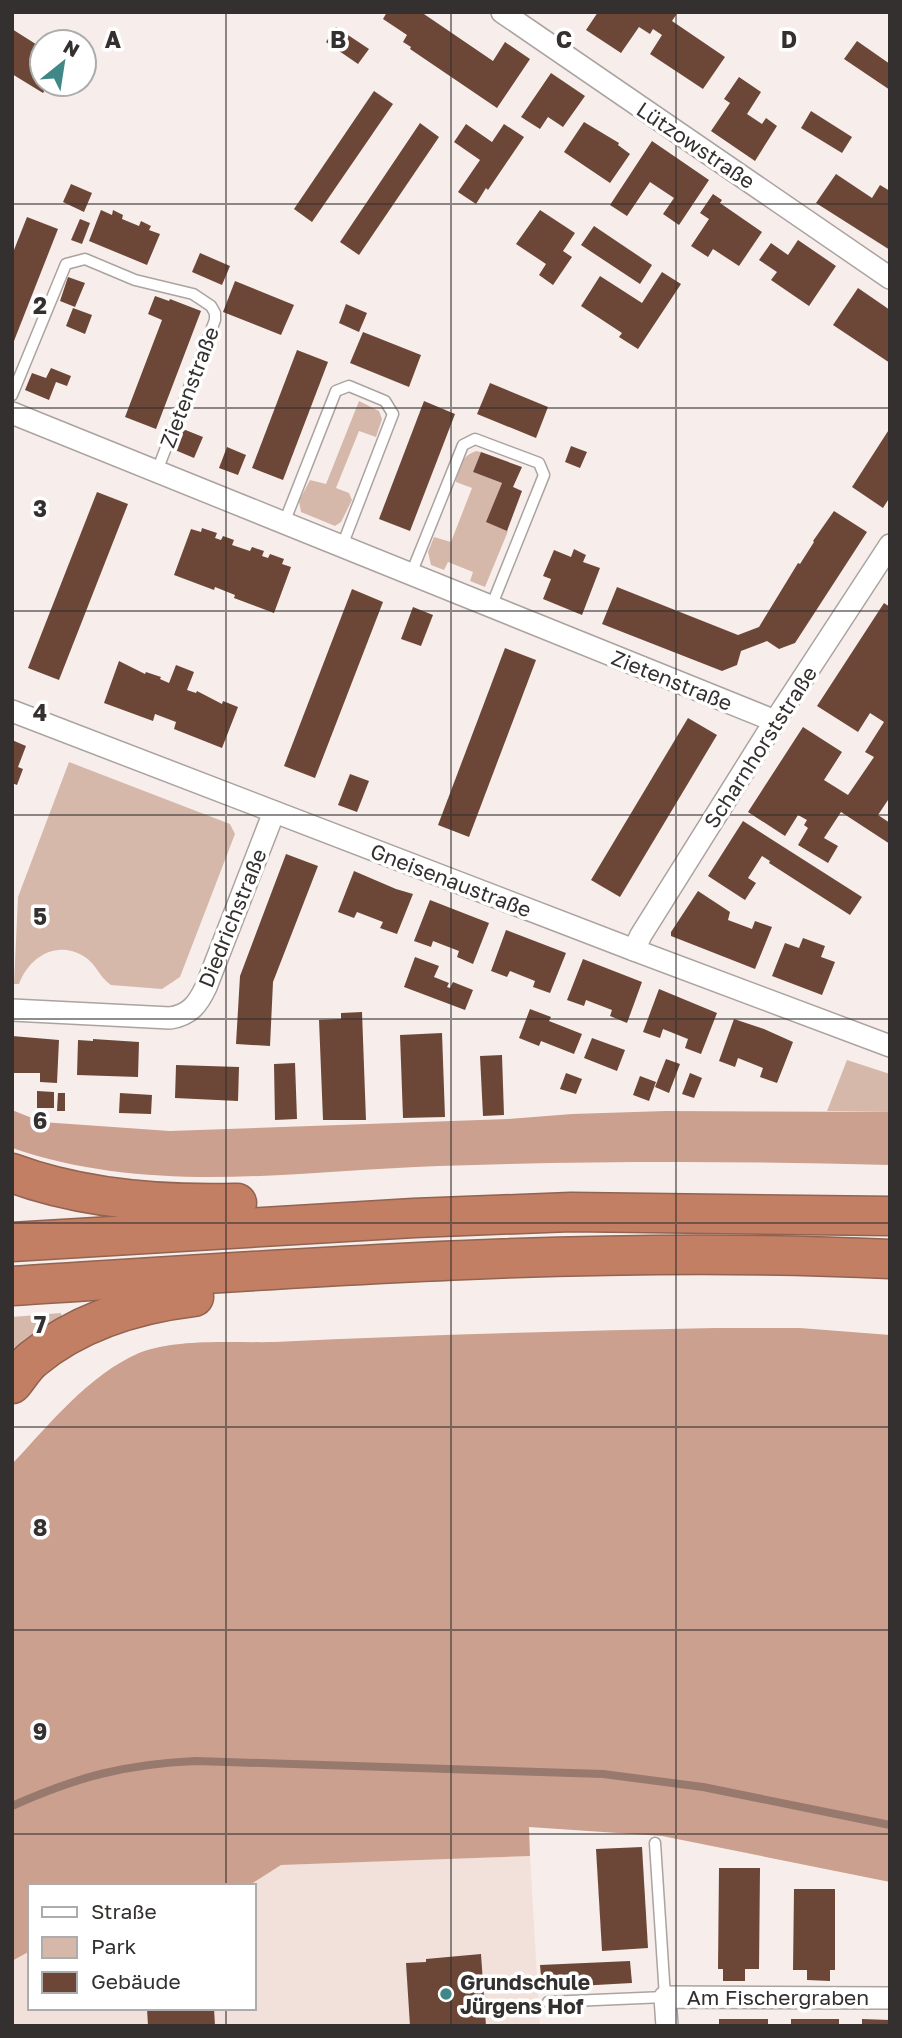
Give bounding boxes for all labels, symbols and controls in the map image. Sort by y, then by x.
text: A [105,25,122,53]
text: B [330,25,346,53]
text: C [556,25,572,53]
text: D [781,25,797,53]
north arrow [28,28,98,98]
text: N [60,34,84,61]
street label: Lützowstraße [632,96,760,194]
text: 2 [33,291,47,319]
street label: Zietenstraße [154,323,224,451]
text: 3 [33,494,47,522]
street label: Zietenstraße [608,644,736,716]
street label: Scharnhorststraße [698,661,822,833]
text: 4 [33,698,47,726]
street label: Gneisenaustraße [367,837,535,923]
street label: Diedrichstraße [192,845,272,991]
text: 5 [33,902,47,930]
text: 6 [33,1106,47,1134]
text: 7 [34,1310,46,1338]
text: 8 [33,1513,47,1541]
text: 9 [33,1717,47,1745]
legend [28,1884,256,2010]
text: Straße [91,1898,157,1924]
text: Park [91,1933,137,1959]
text: Gebäude [91,1968,181,1994]
place label: Grundschule Jürgens Hof [460,1969,590,2019]
street label: Am Fischergraben [687,1984,869,2010]
marker: Grundschule Jürgens Hof [438,1986,454,2002]

